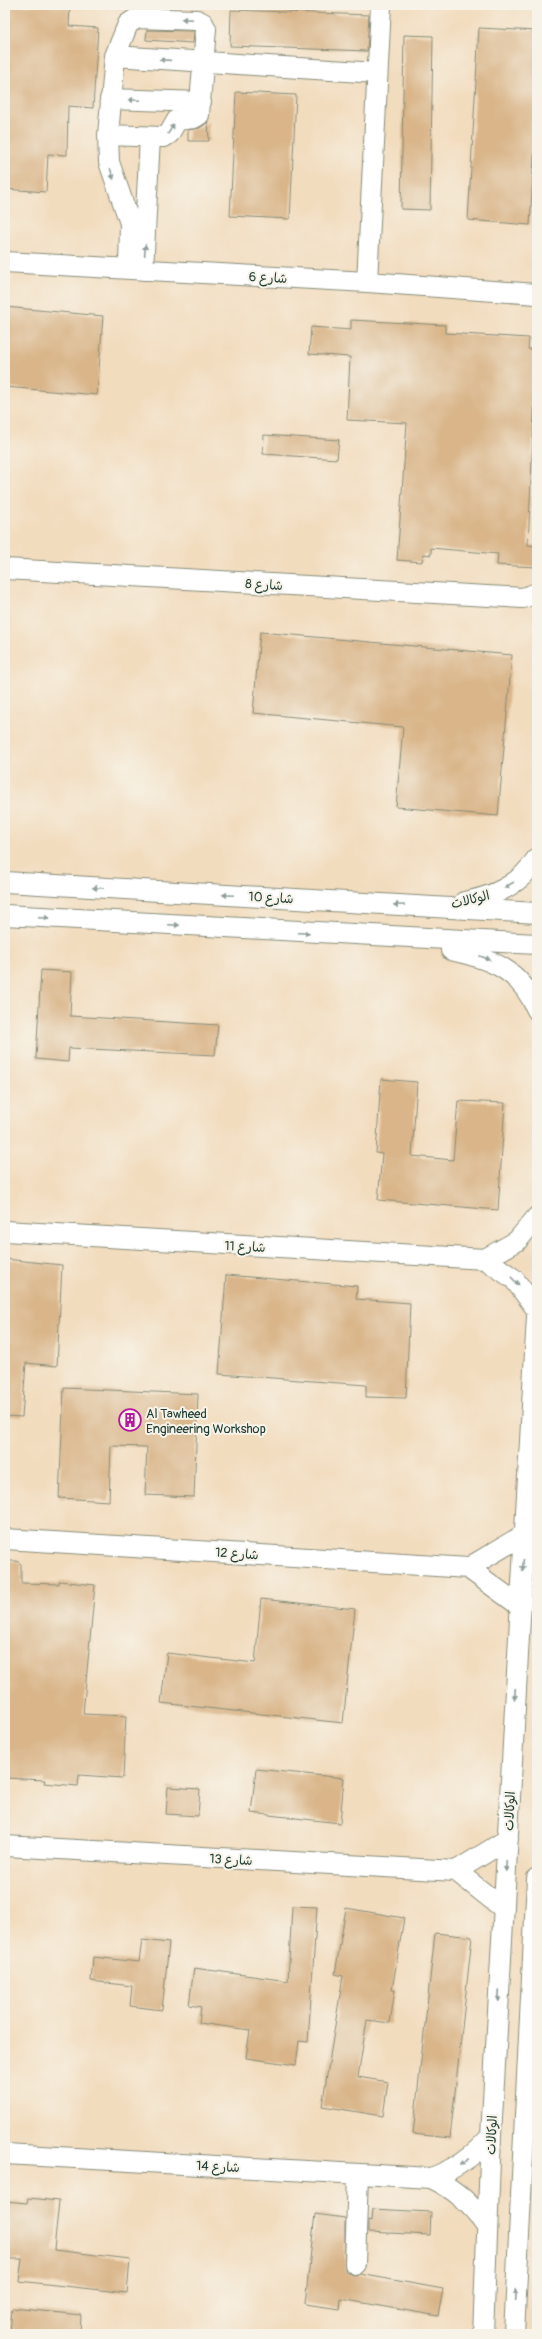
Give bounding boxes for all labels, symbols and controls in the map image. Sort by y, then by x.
one-way arrow [181,16,193,23]
one-way arrow [159,56,171,63]
one-way arrow [127,97,140,103]
one-way arrow [167,123,174,135]
one-way arrow [109,168,115,180]
one-way arrow [141,244,148,256]
street label: شارع 6 [248,269,288,288]
street label: شارع 8 [245,576,283,595]
one-way arrow [504,881,515,889]
one-way arrow [92,884,104,891]
street label: الوكالات [449,887,491,912]
street label: شارع 10 [248,889,294,908]
one-way arrow [221,892,234,898]
one-way arrow [393,901,405,908]
one-way arrow [38,914,50,921]
one-way arrow [168,922,180,929]
one-way arrow [297,929,310,936]
one-way arrow [479,956,491,962]
street label: شارع 11 [224,1238,266,1257]
one-way arrow [510,1276,520,1286]
place label: Al Tawheed Engineering Workshop [146,1406,266,1437]
building icon: Al Tawheed Engineering Workshop [117,1407,143,1433]
street label: شارع 12 [215,1545,259,1564]
one-way arrow [519,1559,526,1571]
one-way arrow [512,1688,519,1700]
street label: الوكالات [501,1791,519,1831]
street label: شارع 13 [209,1851,253,1870]
one-way arrow [503,1860,510,1872]
one-way arrow [496,1990,502,2003]
street label: الوكالات [483,2115,501,2155]
street label: شارع 14 [196,2158,240,2177]
one-way arrow [459,2158,469,2166]
one-way arrow [513,2289,520,2301]

